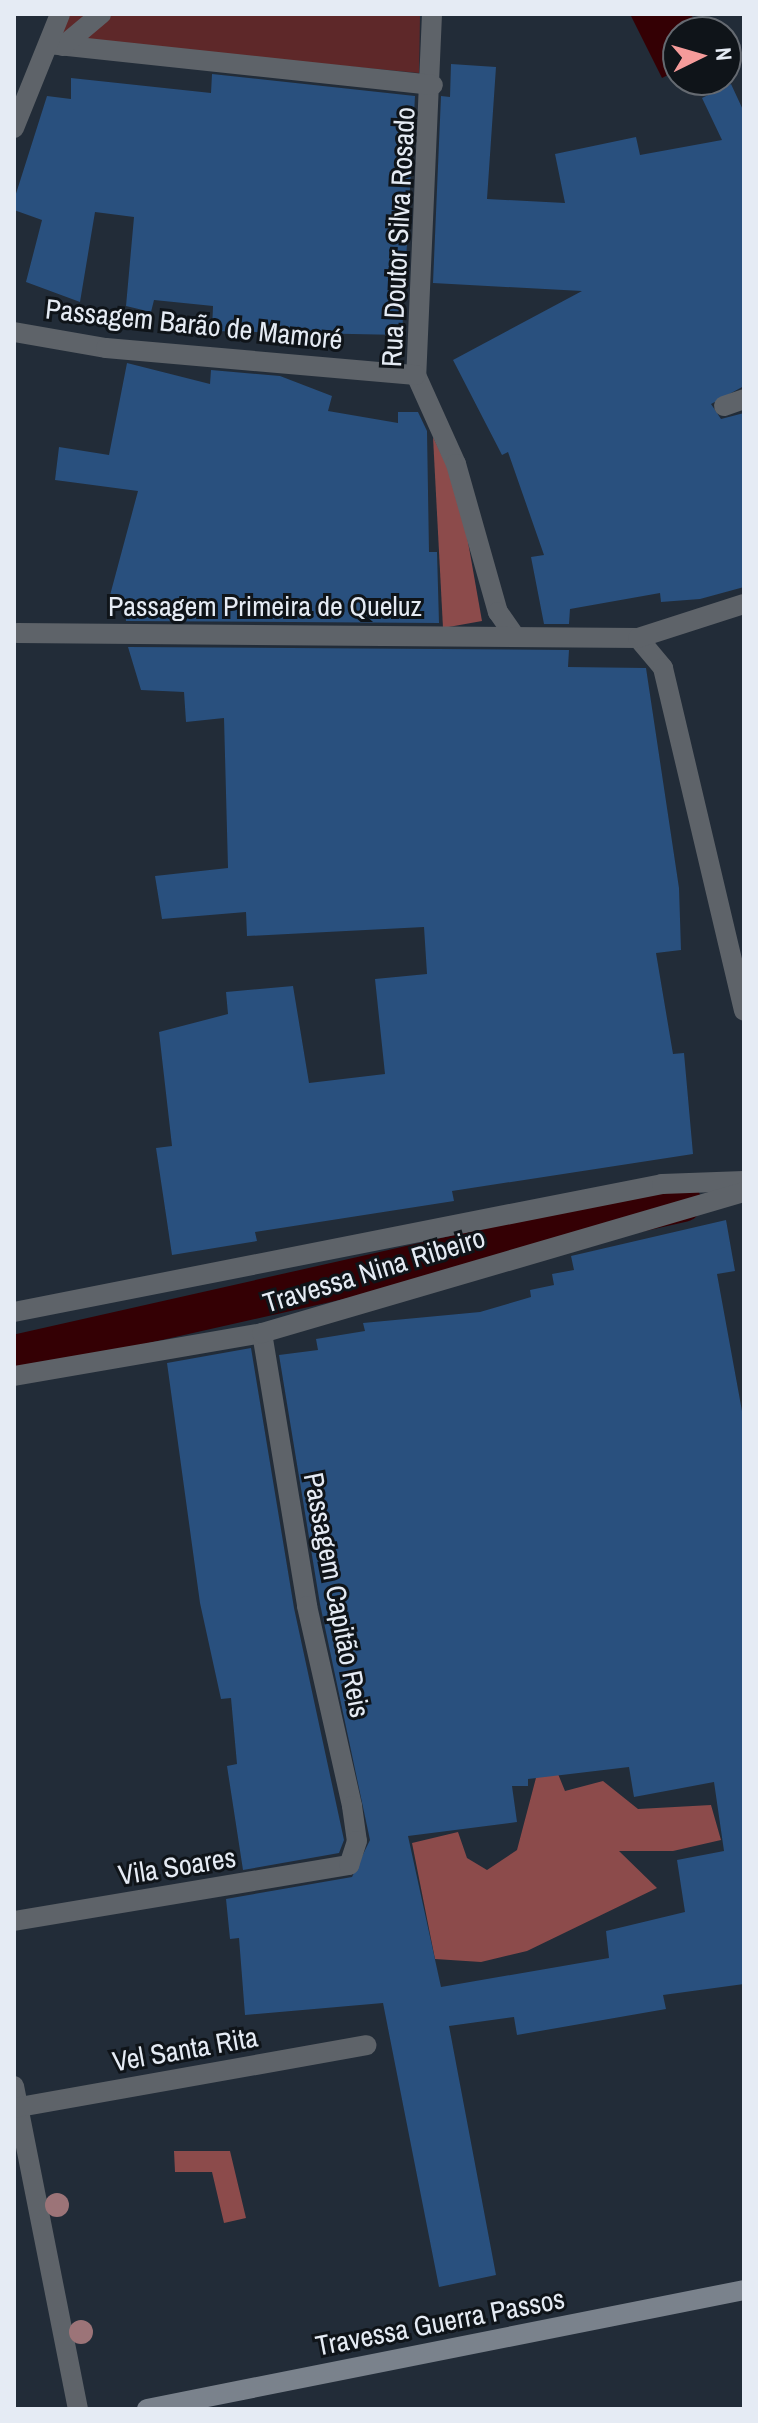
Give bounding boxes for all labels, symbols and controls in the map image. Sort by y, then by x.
north arrow [662,16,742,96]
text: N [708,46,739,62]
street label: Rua Doutor Silva Rosado [374,106,422,368]
street label: Passagem Barão de Mamoré [44,292,344,356]
street label: Passagem Primeira de Queluz [108,589,422,623]
street label: Travessa Nina Ribeiro [259,1220,489,1320]
street label: Passagem Capitão Reis [297,1470,377,1720]
street label: Vila Soares [116,1840,238,1892]
street label: Vel Santa Rita [110,2020,260,2078]
street label: Travessa Guerra Passos [313,2281,567,2363]

